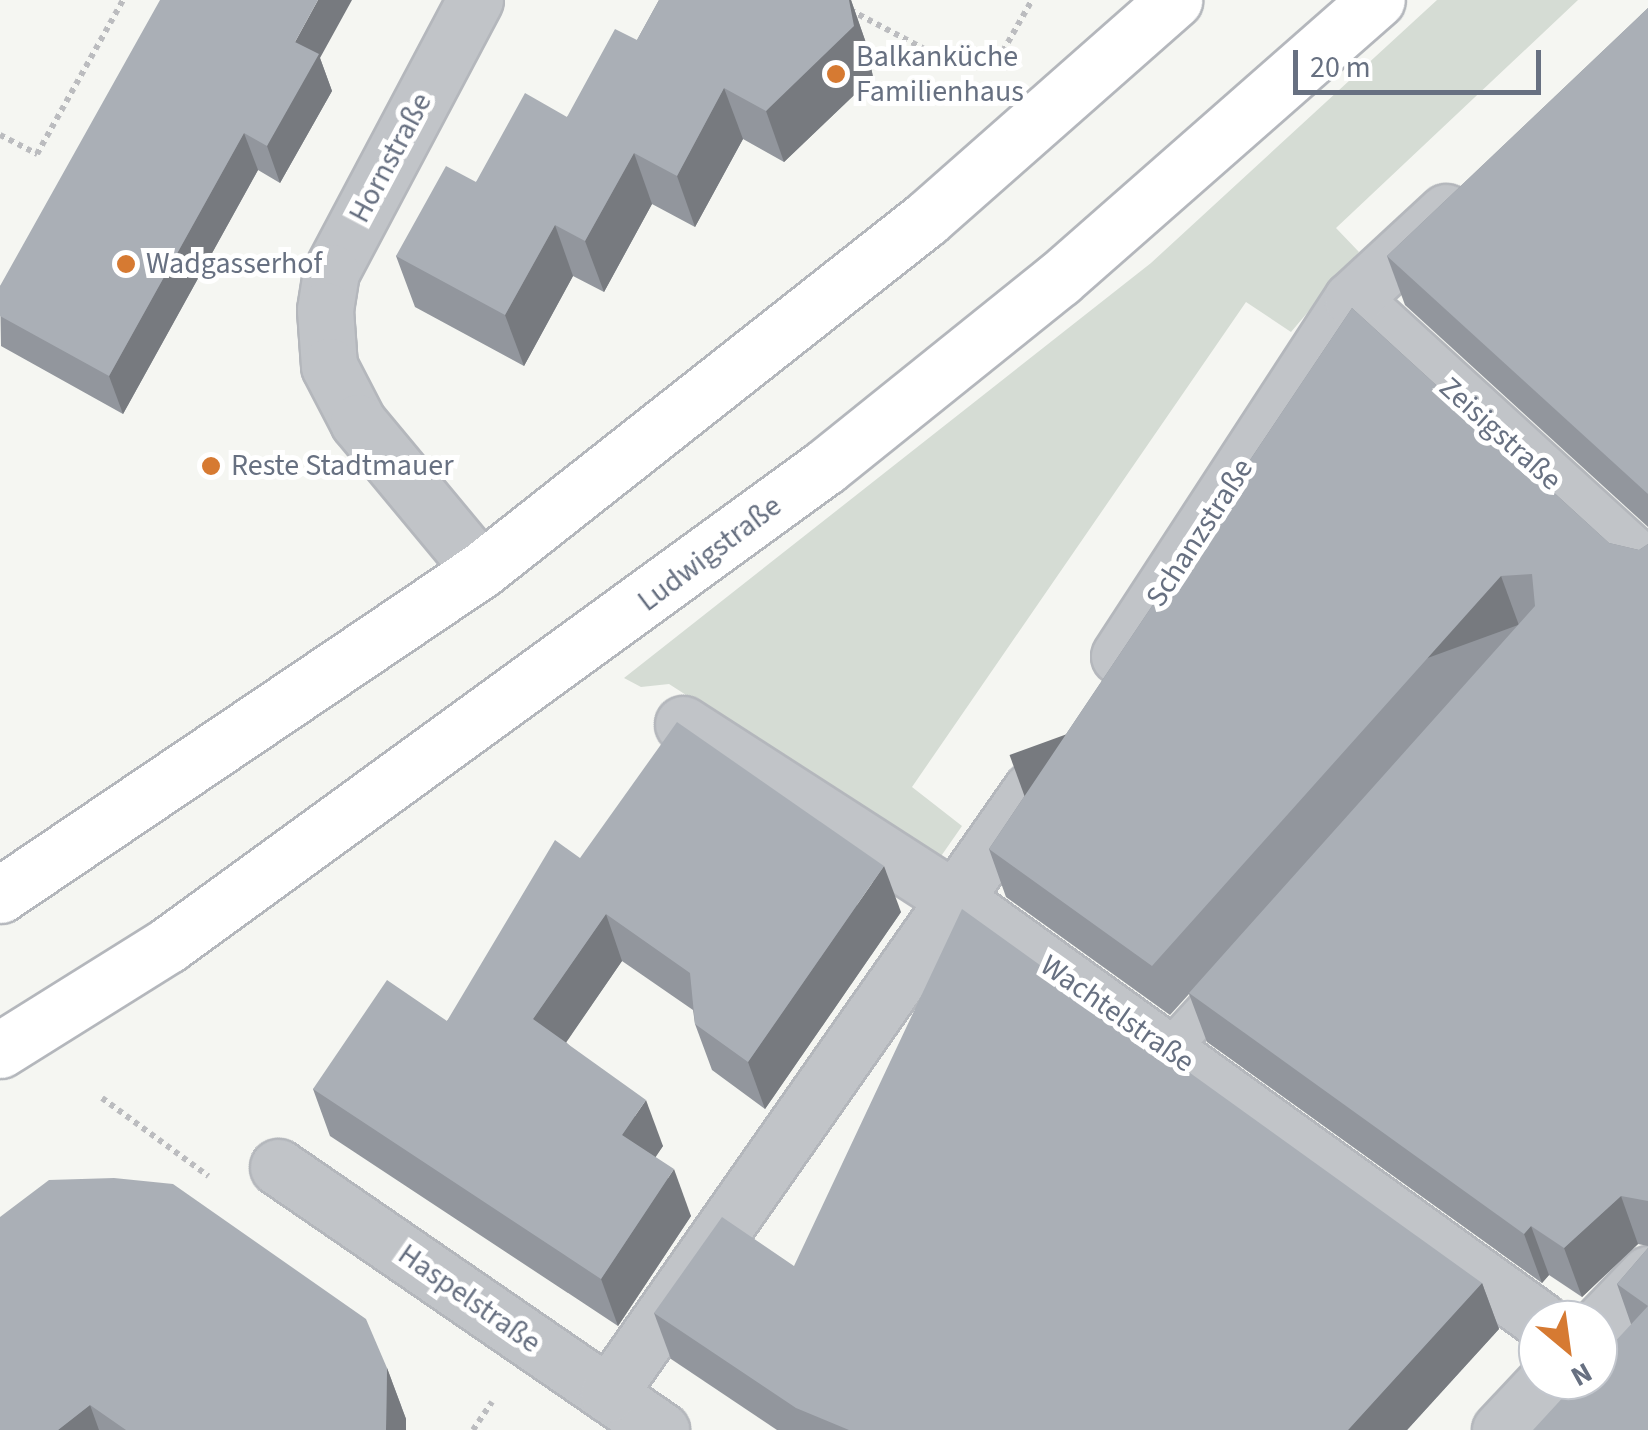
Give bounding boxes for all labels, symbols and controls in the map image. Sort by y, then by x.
scale bar [1298,30,1546,92]
place label: Balkanküche Familienhaus [856,39,1024,110]
text: 20 m [1310,46,1371,89]
marker: Balkanküche Familienhaus [825,63,847,85]
street label: Hornstraße [342,87,440,229]
place label: Wadgasserhof [146,246,322,282]
marker: Wadgasserhof [115,253,137,275]
street label: Zeisigstraße [1431,370,1569,498]
place label: Reste Stadtmauer [231,448,454,484]
street label: Schanzstraße [1139,452,1261,614]
marker: Reste Stadtmauer [200,455,222,477]
street label: Ludwigstraße [631,488,789,620]
street label: Wachtelstraße [1033,948,1201,1080]
street label: Haspelstraße [391,1237,547,1361]
north arrow [1518,1300,1618,1400]
text: N [1564,1352,1599,1396]

